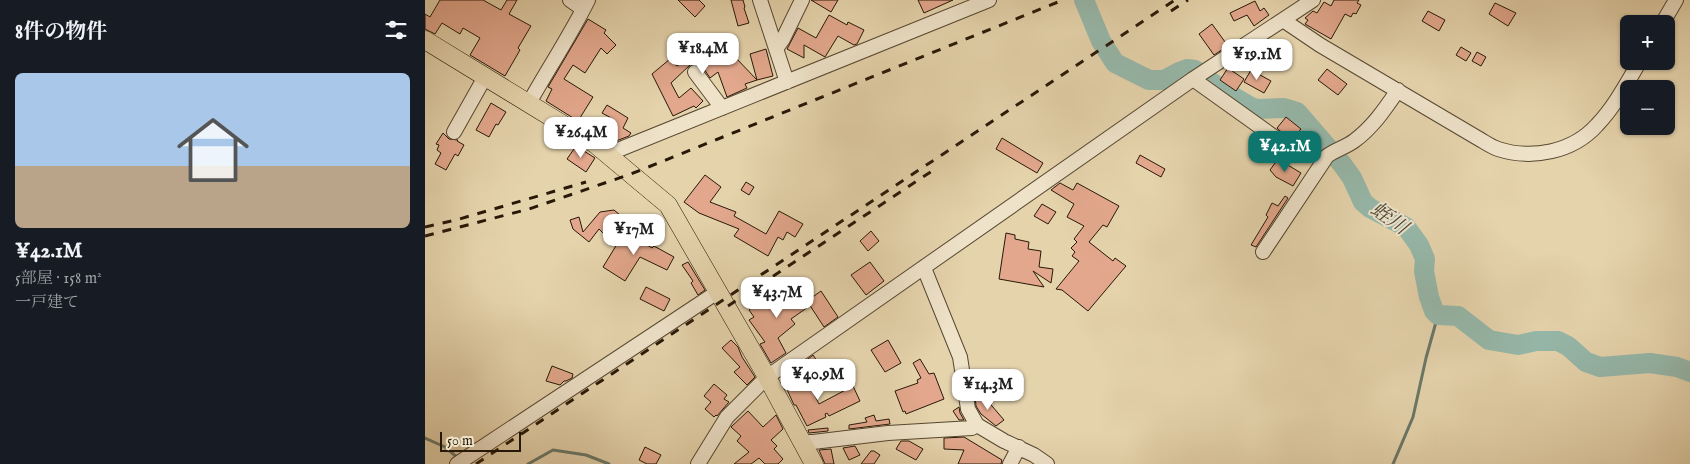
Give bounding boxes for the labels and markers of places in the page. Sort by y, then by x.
pin: ¥18.4M [662,32,744,75]
pin: ¥19.1M [1216,38,1298,81]
pin: ¥26.4M [540,116,622,159]
pin: ¥42.1M [1244,130,1326,173]
pin: ¥17M [604,214,664,256]
pin: ¥43.7M [736,276,818,319]
pin: ¥40.9M [777,358,859,401]
pin: ¥14.3M [947,368,1029,411]

